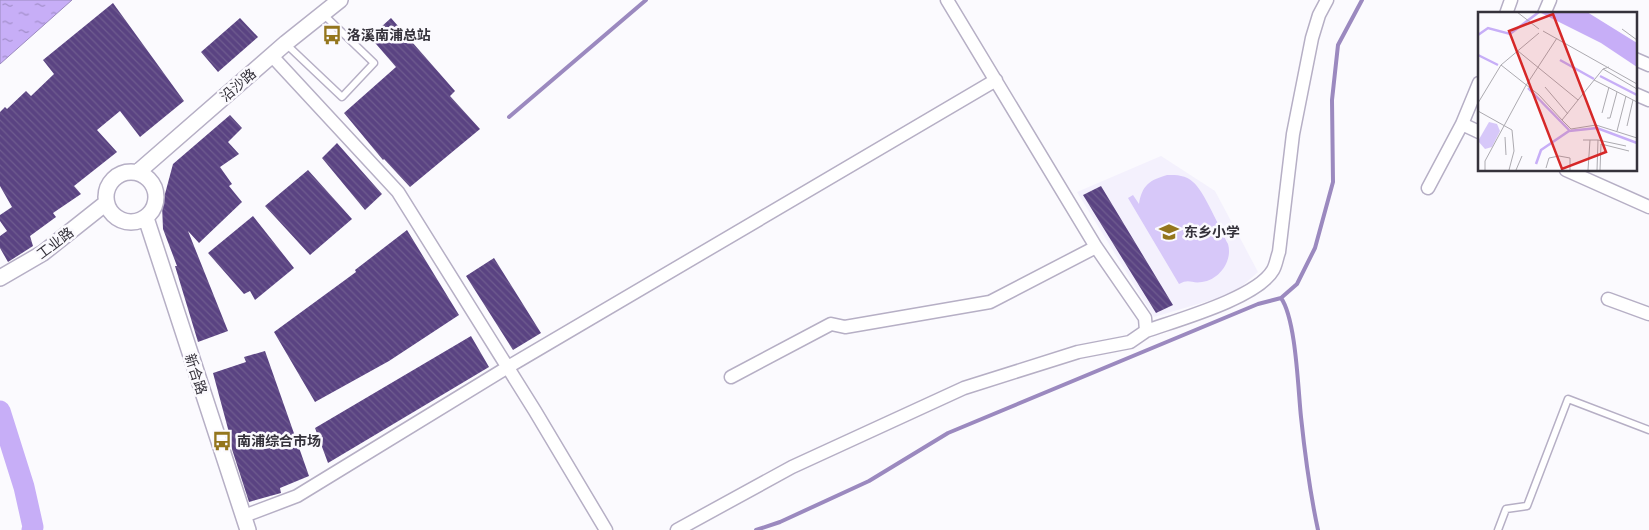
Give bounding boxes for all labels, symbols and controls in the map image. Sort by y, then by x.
inset map [1478,12,1636,171]
bus stop icon: 洛溪南浦总站 [321,24,343,46]
place label: 洛溪南浦总站 [347,26,431,44]
street label: 沿沙路 [216,64,260,106]
school or university icon: 东乡小学 [1158,221,1180,243]
street label: 工业路 [33,223,77,263]
place label: 东乡小学 [1184,223,1240,241]
street label: 新合路 [181,351,211,397]
bus stop icon: 南浦综合市场 [211,430,233,452]
place label: 南浦综合市场 [237,432,321,450]

